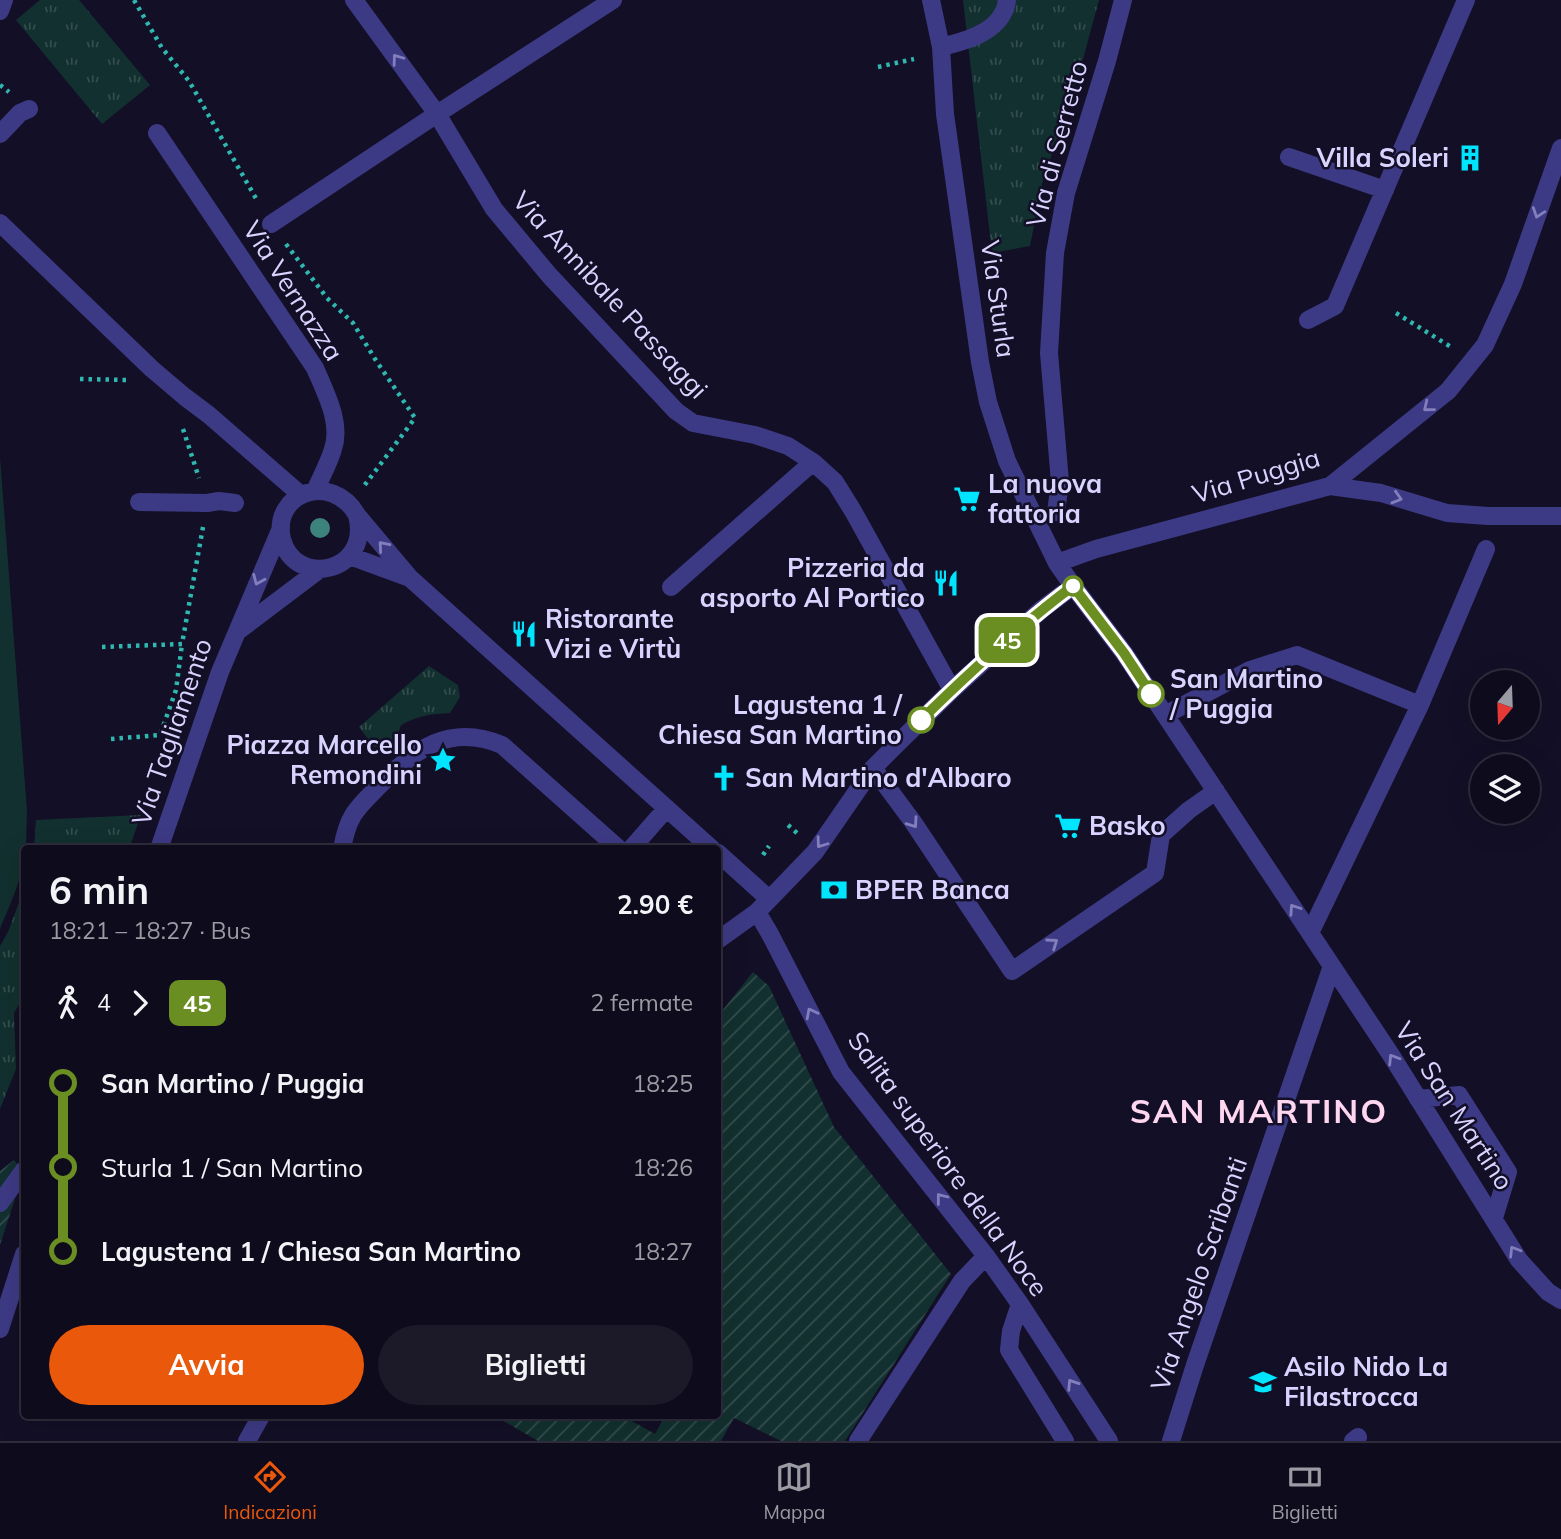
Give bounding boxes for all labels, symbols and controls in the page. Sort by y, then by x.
one-way arrow [393,54,405,67]
street label: Via di Serretto [1018,57,1095,231]
place label: Villa Soleri [1315,141,1449,174]
building icon: Villa Soleri [1455,143,1485,173]
street label: Via Annibale Passaggi [506,184,715,405]
one-way arrow [1532,206,1546,218]
street label: Via Vernazza [236,215,351,367]
street label: Via Sturla [974,238,1023,360]
one-way arrow [1424,399,1437,411]
street label: Via Puggia [1188,440,1324,511]
place label: La nuova fattoria [988,467,1102,530]
supermarket icon: La nuova fattoria [952,484,982,514]
one-way arrow [1390,489,1402,504]
one-way arrow [379,542,391,555]
place label: Pizzeria da asporto Al Portico [700,551,925,614]
restaurant icon: Pizzeria da asporto Al Portico [931,568,961,598]
one-way arrow [252,573,266,586]
unlabelled marker [1063,576,1083,596]
place label: Ristorante Vizi e Virtù [544,602,681,665]
line badge: 45 [976,617,1038,663]
restaurant icon: Ristorante Vizi e Virtù [509,619,539,649]
text: 45 [993,625,1021,655]
street label: Via Tagliamento [124,634,219,830]
place label: San Martino / Puggia [1169,662,1323,725]
north arrow [1470,670,1540,740]
map controls [1470,670,1540,824]
marker: San Martino / Puggia [1138,681,1164,707]
place label: Lagustena 1 / Chiesa San Martino [658,688,903,751]
marker: Lagustena 1 / Chiesa San Martino [908,707,934,733]
place label: Piazza Marcello Remondini [227,728,422,791]
place icon: Piazza Marcello Remondini [428,745,458,775]
button: layers [1470,754,1540,824]
place label: San Martino d'Albaro [745,761,1012,794]
church icon: San Martino d'Albaro [709,763,739,793]
place label: Basko [1089,809,1166,842]
supermarket icon: Basko [1053,811,1083,841]
one-way arrow [905,815,917,828]
one-way arrow [817,835,829,848]
text: 6 min [49,866,149,914]
place label: BPER Banca [855,873,1010,906]
bank icon: BPER Banca [819,875,849,905]
text: 2.90 € [617,888,693,921]
one-way arrow [1290,904,1302,917]
text: 18:21 – 18:27 · Bus [49,916,251,945]
one-way arrow [1045,939,1058,951]
icon: walk [49,984,87,1022]
icon: forward [121,984,159,1022]
text: 4 [97,988,111,1017]
text: 45 [183,988,212,1018]
text: 2 fermate [590,988,693,1017]
one-way arrow [805,1008,819,1020]
street label: Via San Martino [1388,1015,1521,1196]
street label: Salita superiore della Noce [841,1025,1056,1303]
one-way arrow [1388,1053,1401,1066]
text: San Martino / Puggia [101,1067,364,1100]
text: 18:25 [633,1069,693,1098]
district label: SAN MARTINO [1130,1090,1388,1131]
text: Sturla 1 / San Martino [101,1151,363,1184]
text: 18:26 [633,1153,693,1182]
street label: Via Angelo Scribanti [1143,1153,1254,1395]
one-way arrow [936,1194,949,1206]
text: Lagustena 1 / Chiesa San Martino [101,1235,521,1268]
text: 18:27 [633,1237,693,1266]
one-way arrow [1510,1246,1523,1259]
button: Avvia [49,1325,364,1405]
button: Biglietti [378,1325,693,1405]
place label: Asilo Nido La Filastrocca [1284,1350,1448,1413]
school or university icon: Asilo Nido La Filastrocca [1248,1367,1278,1397]
one-way arrow [1068,1379,1080,1392]
tab: Indicazioni [223,1458,317,1524]
tab: Mappa [763,1458,825,1524]
tab: Biglietti [1272,1458,1338,1524]

